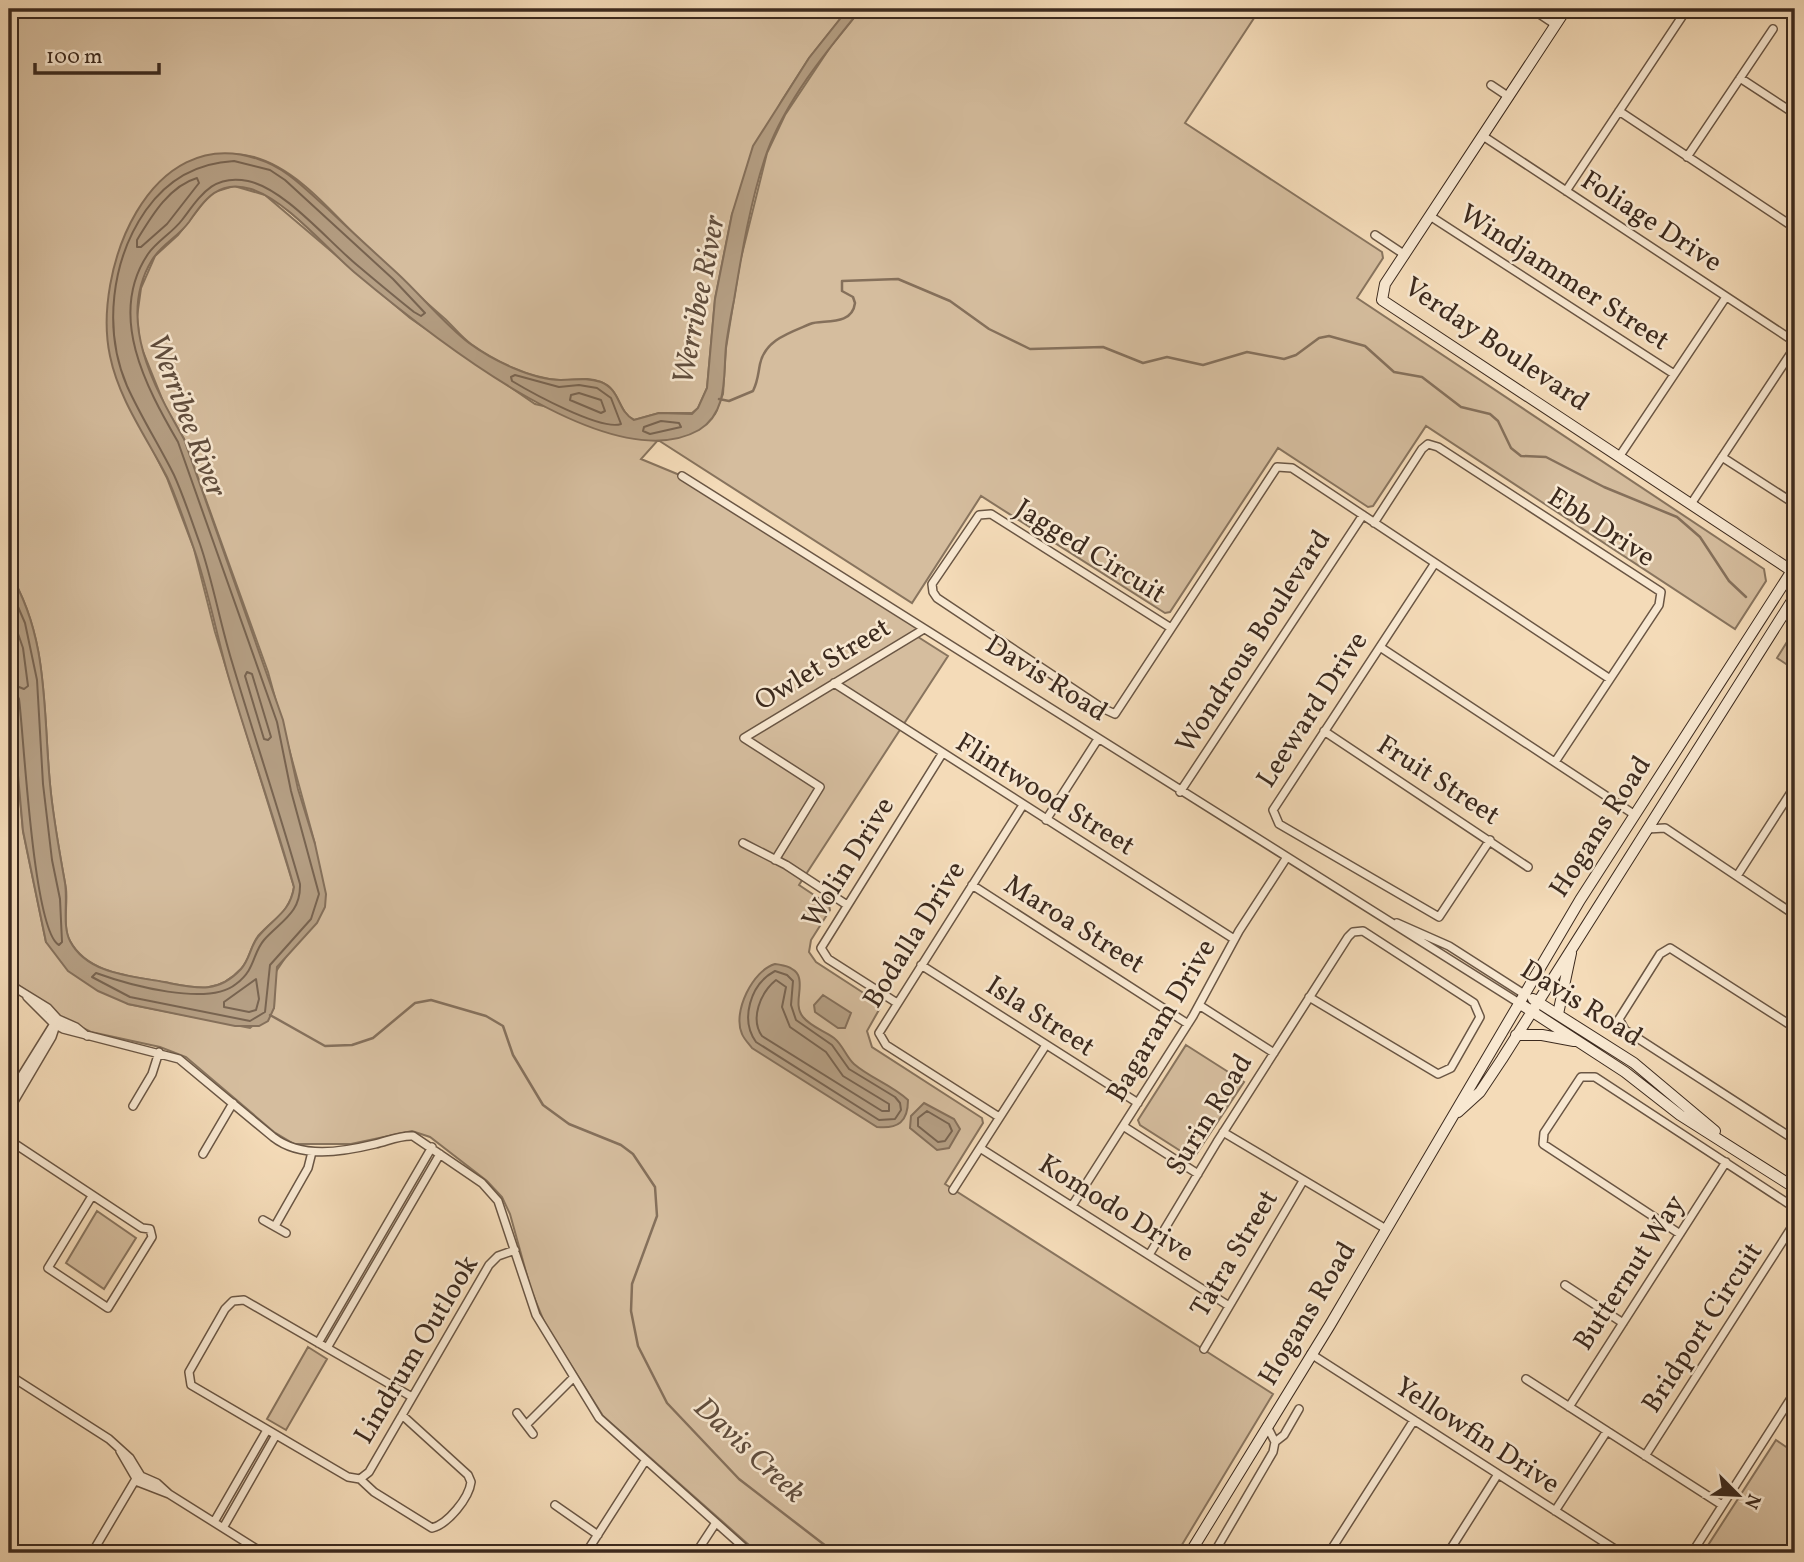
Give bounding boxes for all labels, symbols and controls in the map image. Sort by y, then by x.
scale bar [35,32,159,76]
text: 100 m [46,43,103,72]
street label: Foliage Drive [1573,162,1729,282]
street label: Windjammer Street [1451,195,1677,361]
water label: Werribee River [663,211,737,388]
street label: Verday Boulevard [1396,268,1596,422]
water label: Werribee River [136,328,237,504]
street label: Ebb Drive [1540,479,1662,577]
street label: Jagged Circuit [1007,490,1173,614]
street label: Wondrous Boulevard [1167,523,1341,761]
street label: Owlet Street [748,609,898,721]
street label: Leeward Drive [1248,624,1378,796]
street label: Davis Road [977,626,1115,732]
street label: Flintwood Street [948,724,1142,866]
street label: Fruit Street [1369,727,1507,835]
street label: Hogans Road [1541,749,1661,905]
street label: Wolin Drive [793,790,905,936]
street label: Bodalla Drive [854,854,976,1016]
street label: Maroa Street [996,866,1152,984]
street label: Bagaram Drive [1098,932,1226,1110]
street label: Davis Road [1512,951,1650,1057]
street label: Isla Street [978,967,1102,1067]
street label: Surin Road [1157,1047,1263,1183]
street label: Komodo Drive [1031,1146,1201,1272]
street label: Tatra Street [1182,1183,1288,1325]
street label: Butternut Way [1565,1187,1695,1359]
street label: Hogans Road [1250,1235,1366,1393]
street label: Bridport Circuit [1633,1235,1773,1421]
street label: Lindrum Outlook [345,1248,489,1452]
street label: Yellowfin Drive [1387,1368,1567,1504]
water label: Davis Creek [684,1388,814,1514]
north arrow [1702,1460,1772,1530]
text: N [1737,1490,1766,1513]

